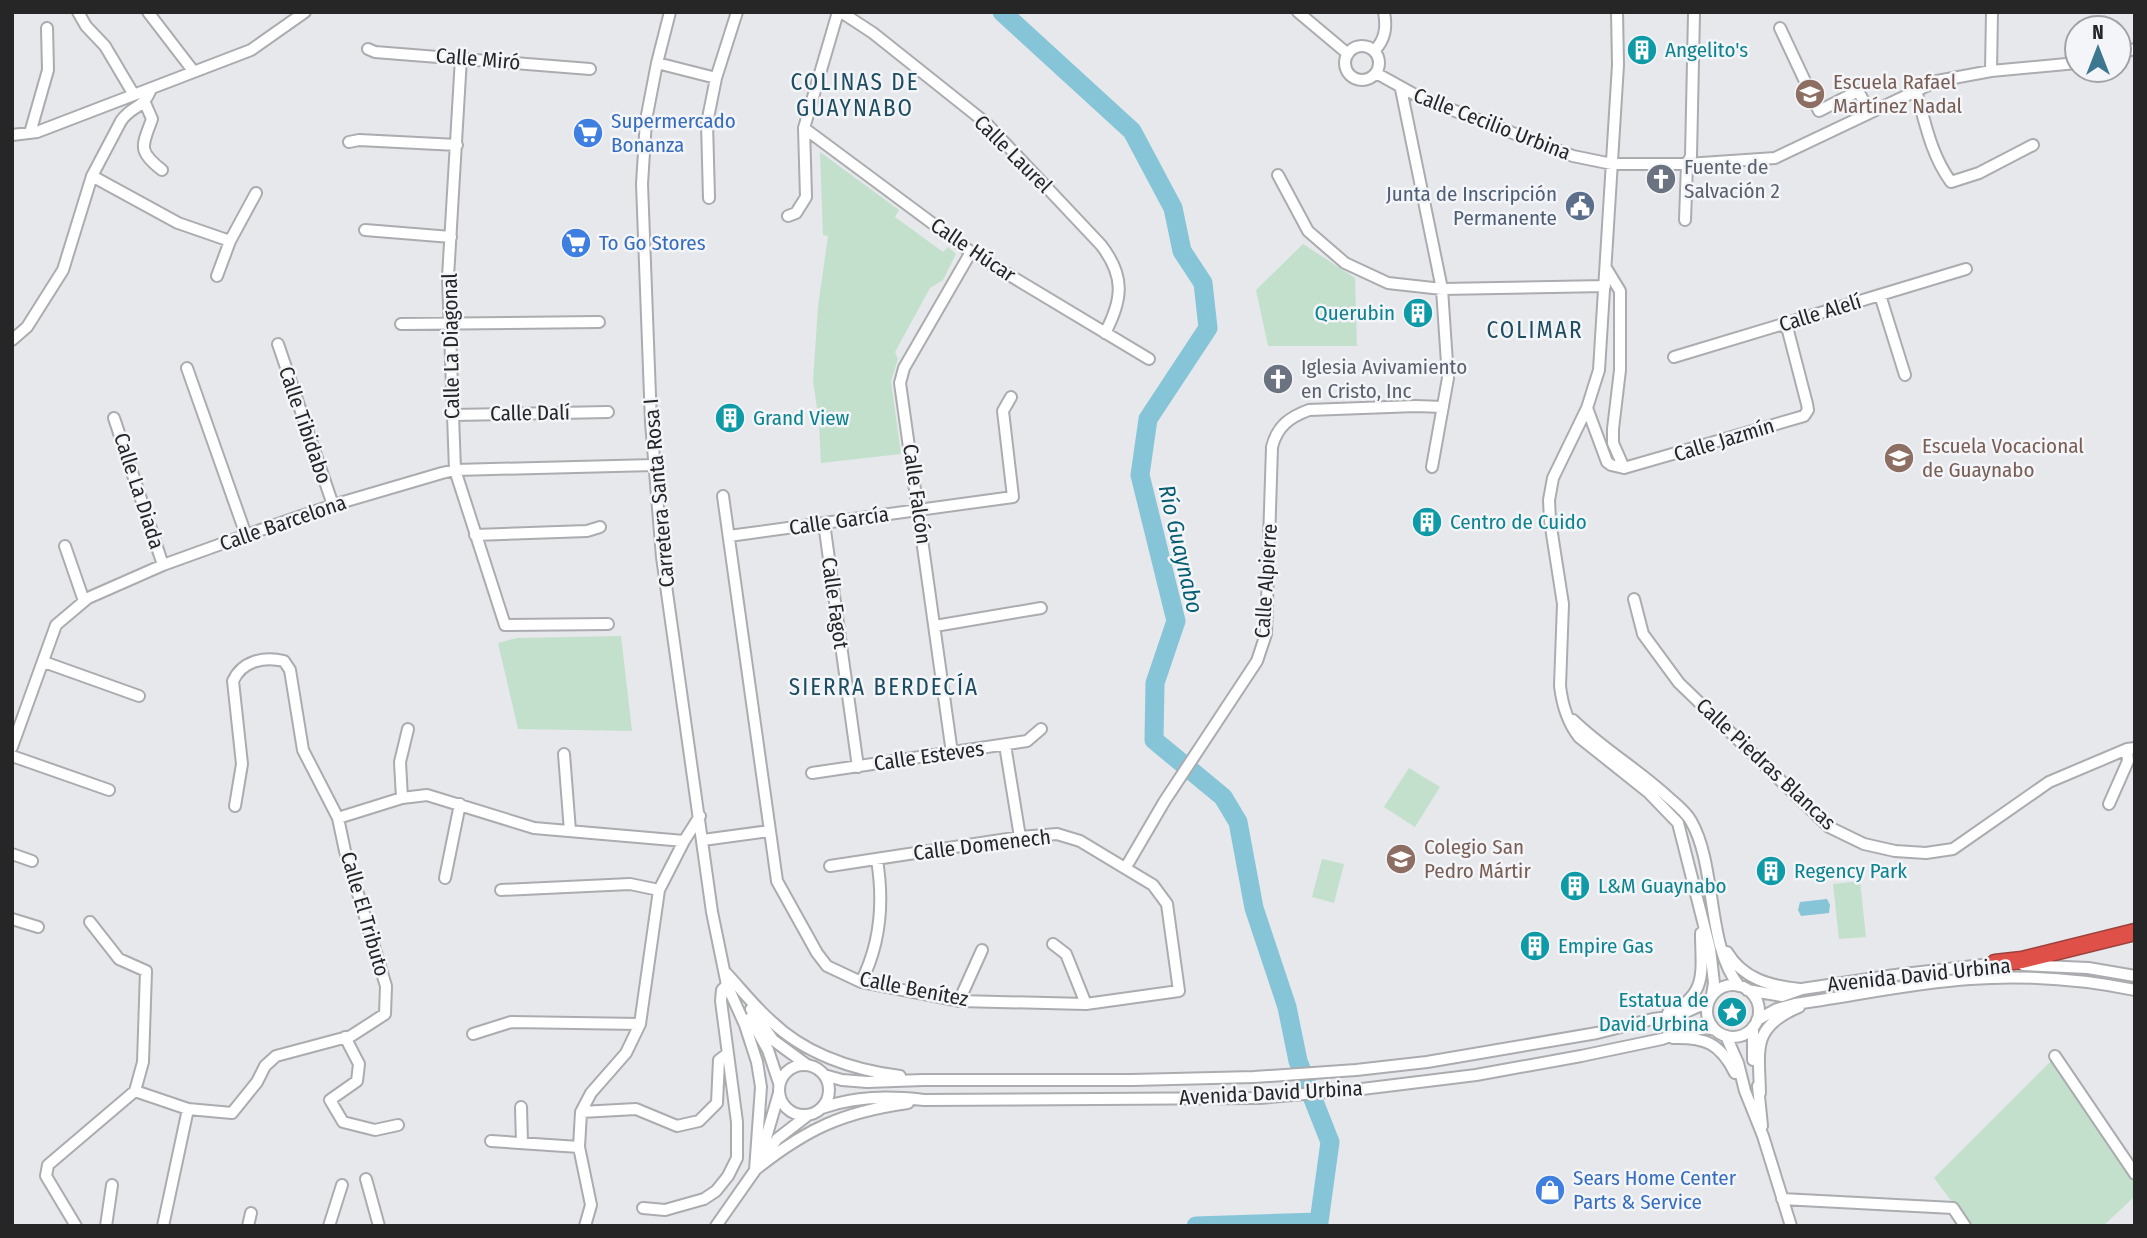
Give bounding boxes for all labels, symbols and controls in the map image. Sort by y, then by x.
north arrow [2063,14,2133,84]
text: N [2092,21,2104,44]
building icon: Angelito's [1625,33,1659,67]
place label: Angelito's [1665,37,1748,63]
street label: Calle Miró [435,42,521,76]
district label: COLINAS DE GUAYNABO [791,68,919,122]
place label: Escuela Rafael Martínez Nadal [1833,69,1963,119]
school or university icon: Escuela Rafael Martínez Nadal [1793,77,1827,111]
street label: Calle Cecilio Urbina [1410,82,1574,166]
place label: Supermercado Bonanza [611,108,736,158]
street label: Calle Laurel [968,109,1058,199]
supermarket icon: Supermercado Bonanza [571,116,605,150]
place label: Fuente de Salvación 2 [1684,154,1780,204]
church icon: Fuente de Salvación 2 [1644,162,1678,196]
place label: Junta de Inscripción Permanente [1386,181,1557,231]
public building icon: Junta de Inscripción Permanente [1563,189,1597,223]
street label: Calle Húcar [926,212,1021,288]
supermarket icon: To Go Stores [559,226,593,260]
place label: To Go Stores [599,230,706,256]
street label: Calle La Diagonal [437,272,465,419]
street label: Calle Alelí [1776,288,1864,338]
building icon: Querubin [1401,296,1435,330]
place label: Querubin [1315,300,1395,326]
district label: COLIMAR [1487,316,1583,344]
place label: Iglesia Avivamiento en Cristo, Inc [1301,354,1467,404]
church icon: Iglesia Avivamiento en Cristo, Inc [1261,362,1295,396]
street label: Calle Tibidabo [273,363,337,487]
street label: Carretera Santa Rosa I [638,397,680,589]
street label: Calle Dalí [490,399,570,427]
building icon: Grand View [713,401,747,435]
place label: Grand View [753,405,850,431]
street label: Calle Jazmín [1671,412,1777,468]
street label: Calle La Diada [108,430,170,552]
place label: Escuela Vocacional de Guaynabo [1922,433,2084,483]
school or university icon: Escuela Vocacional de Guaynabo [1882,441,1916,475]
street label: Calle Falcón [897,442,937,546]
water label: Río Guaynabo [1153,482,1209,616]
street label: Calle Barcelona [216,489,350,557]
street label: Calle García [787,501,891,541]
building icon: Centro de Cuido [1410,505,1444,539]
place label: Centro de Cuido [1450,509,1587,535]
street label: Calle Alpierre [1249,523,1283,639]
street label: Calle Fagot [816,555,854,651]
district label: SIERRA BERDECÍA [789,672,979,701]
street label: Calle Piedras Blancas [1691,693,1841,835]
street label: Calle Esteves [872,735,986,777]
street label: Calle Domenech [912,824,1052,866]
place label: Colegio San Pedro Mártir [1424,834,1531,884]
school or university icon: Colegio San Pedro Mártir [1384,842,1418,876]
street label: Calle El Tributo [335,849,395,979]
building icon: Regency Park [1754,854,1788,888]
place label: Regency Park [1794,858,1907,884]
building icon: L&M Guaynabo [1558,869,1592,903]
place label: L&M Guaynabo [1598,873,1727,899]
building icon: Empire Gas [1518,929,1552,963]
place label: Empire Gas [1558,933,1653,959]
street label: Avenida David Urbina [1826,952,2012,998]
street label: Calle Benítez [857,966,971,1012]
place label: Estatua de David Urbina [1599,987,1709,1037]
place icon: Estatua de David Urbina [1715,995,1749,1029]
street label: Avenida David Urbina [1179,1075,1363,1111]
place label: Sears Home Center Parts & Service [1573,1165,1737,1215]
shop icon: Sears Home Center Parts & Service [1533,1173,1567,1207]

